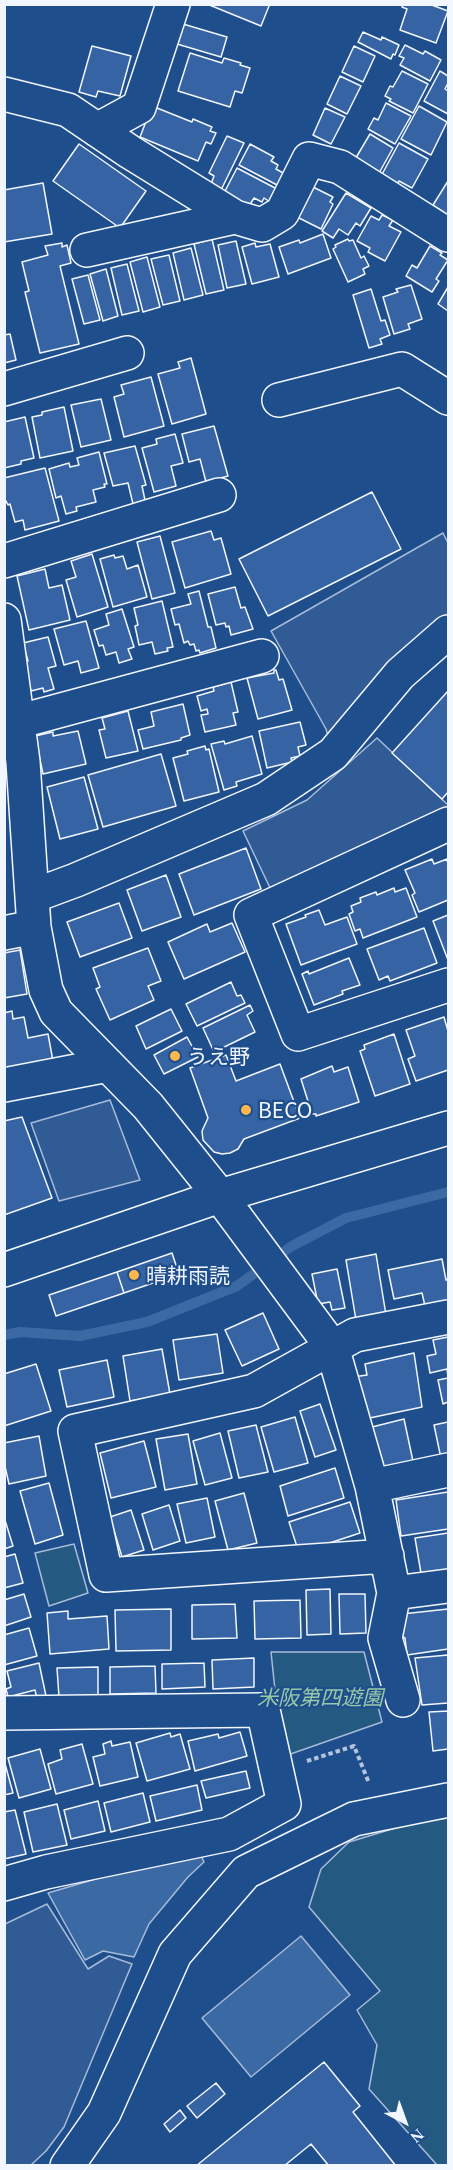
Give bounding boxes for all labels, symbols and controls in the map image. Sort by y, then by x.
place label: うえ野 [187,1043,250,1069]
marker: うえ野 [168,1049,182,1063]
place label: BECO [258,1097,312,1123]
marker: BECO [239,1103,253,1117]
place label: 晴耕雨読 [146,1262,230,1288]
marker: 晴耕雨読 [127,1268,141,1282]
park label: 米阪第四遊園 [257,1684,383,1710]
north arrow [375,2092,435,2152]
text: N [407,2126,427,2146]

